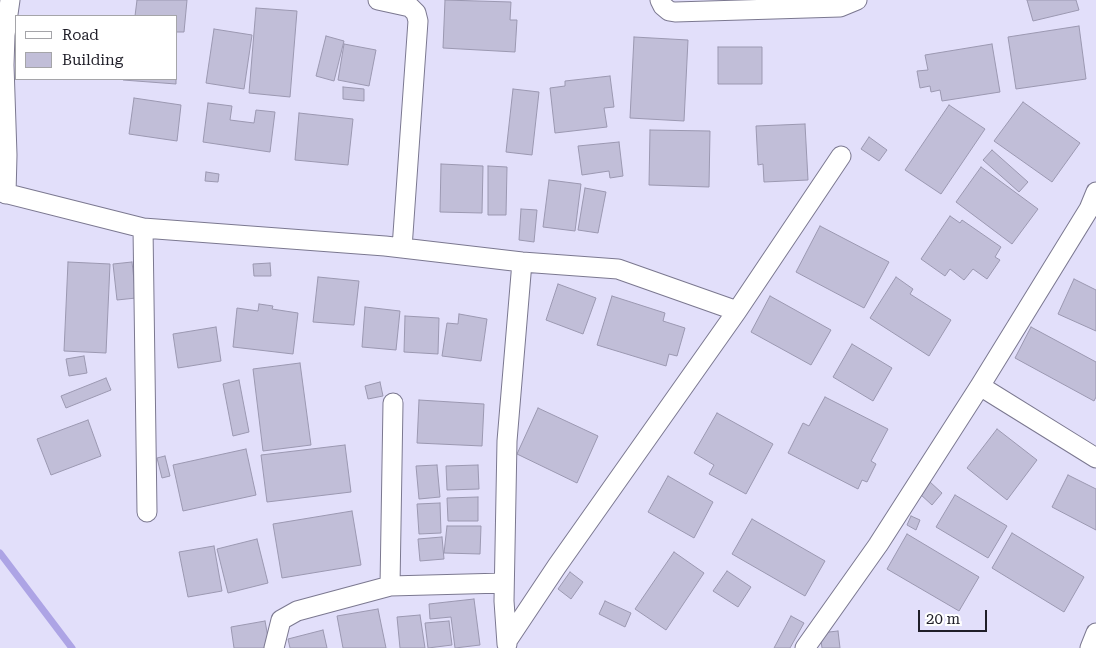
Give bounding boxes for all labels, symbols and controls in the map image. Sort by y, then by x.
legend [15,15,178,80]
text: Road [62,26,99,44]
text: Building [62,51,123,69]
scale bar [921,600,990,632]
text: 20 m [926,610,960,628]

